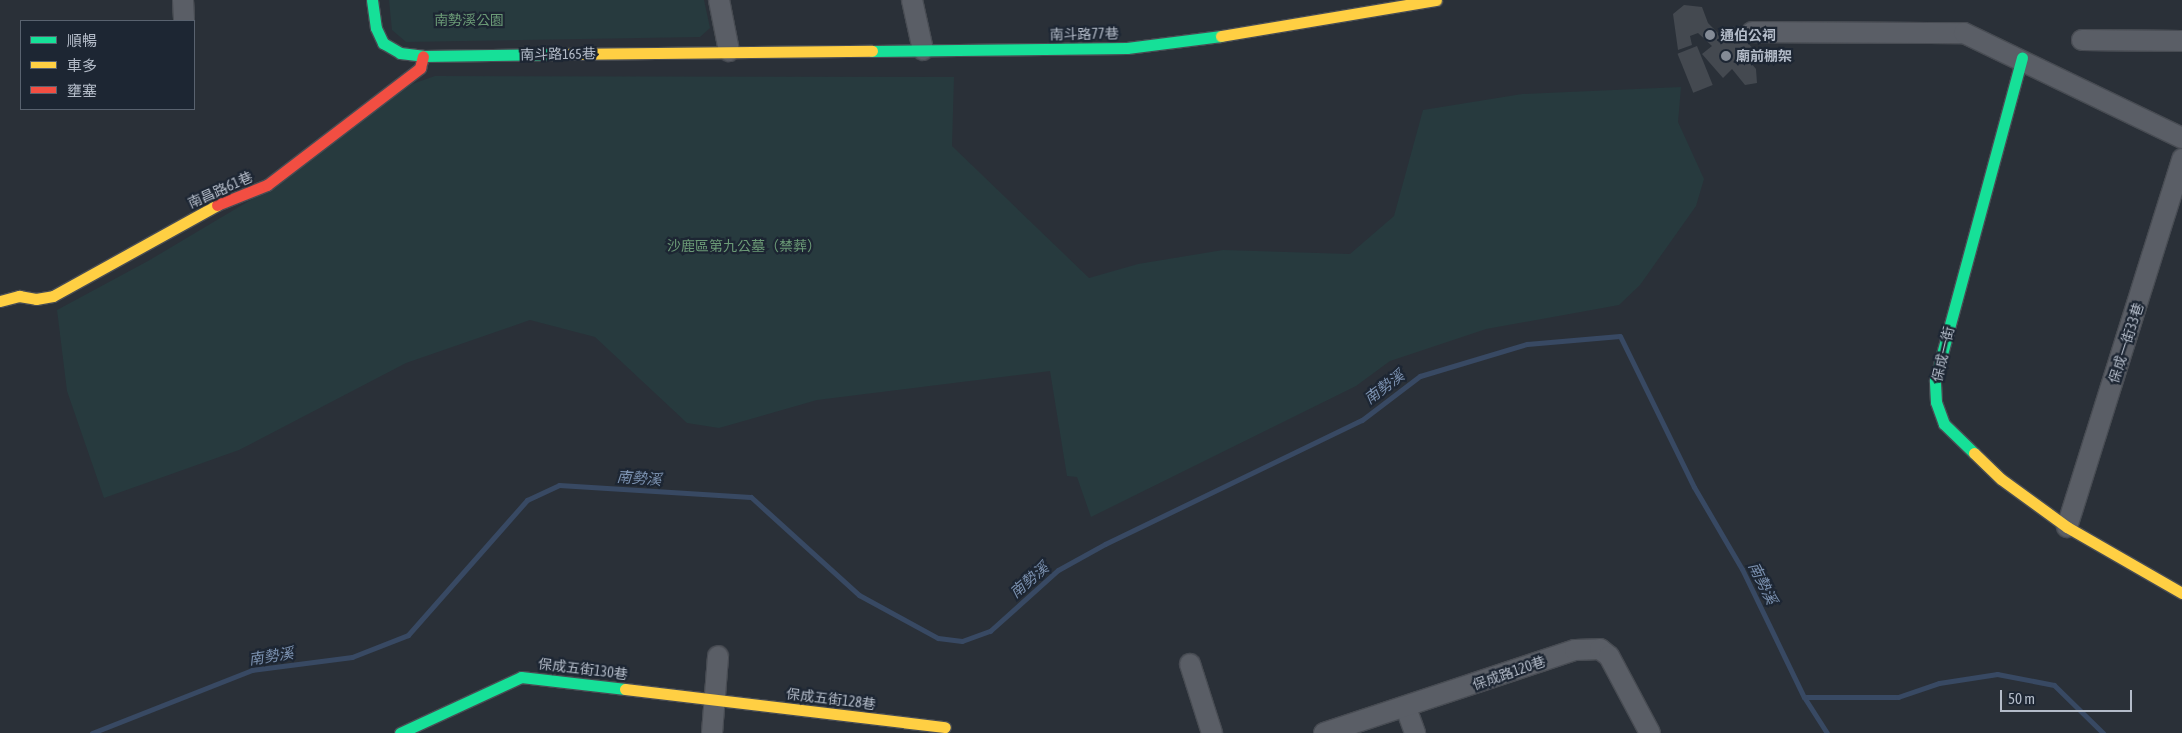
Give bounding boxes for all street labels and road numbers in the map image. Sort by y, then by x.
street label: 南斗路77巷 [1049,25,1119,43]
street label: 南斗路165巷 [520,45,596,63]
street label: 南昌路61巷 [185,168,255,212]
street label: 保成一街33巷 [2105,301,2147,385]
street label: 保成一街 [1929,325,1957,383]
street label: 保成路120巷 [1470,653,1548,693]
street label: 保成五街130巷 [537,655,629,683]
street label: 保成五街128巷 [785,685,877,713]

